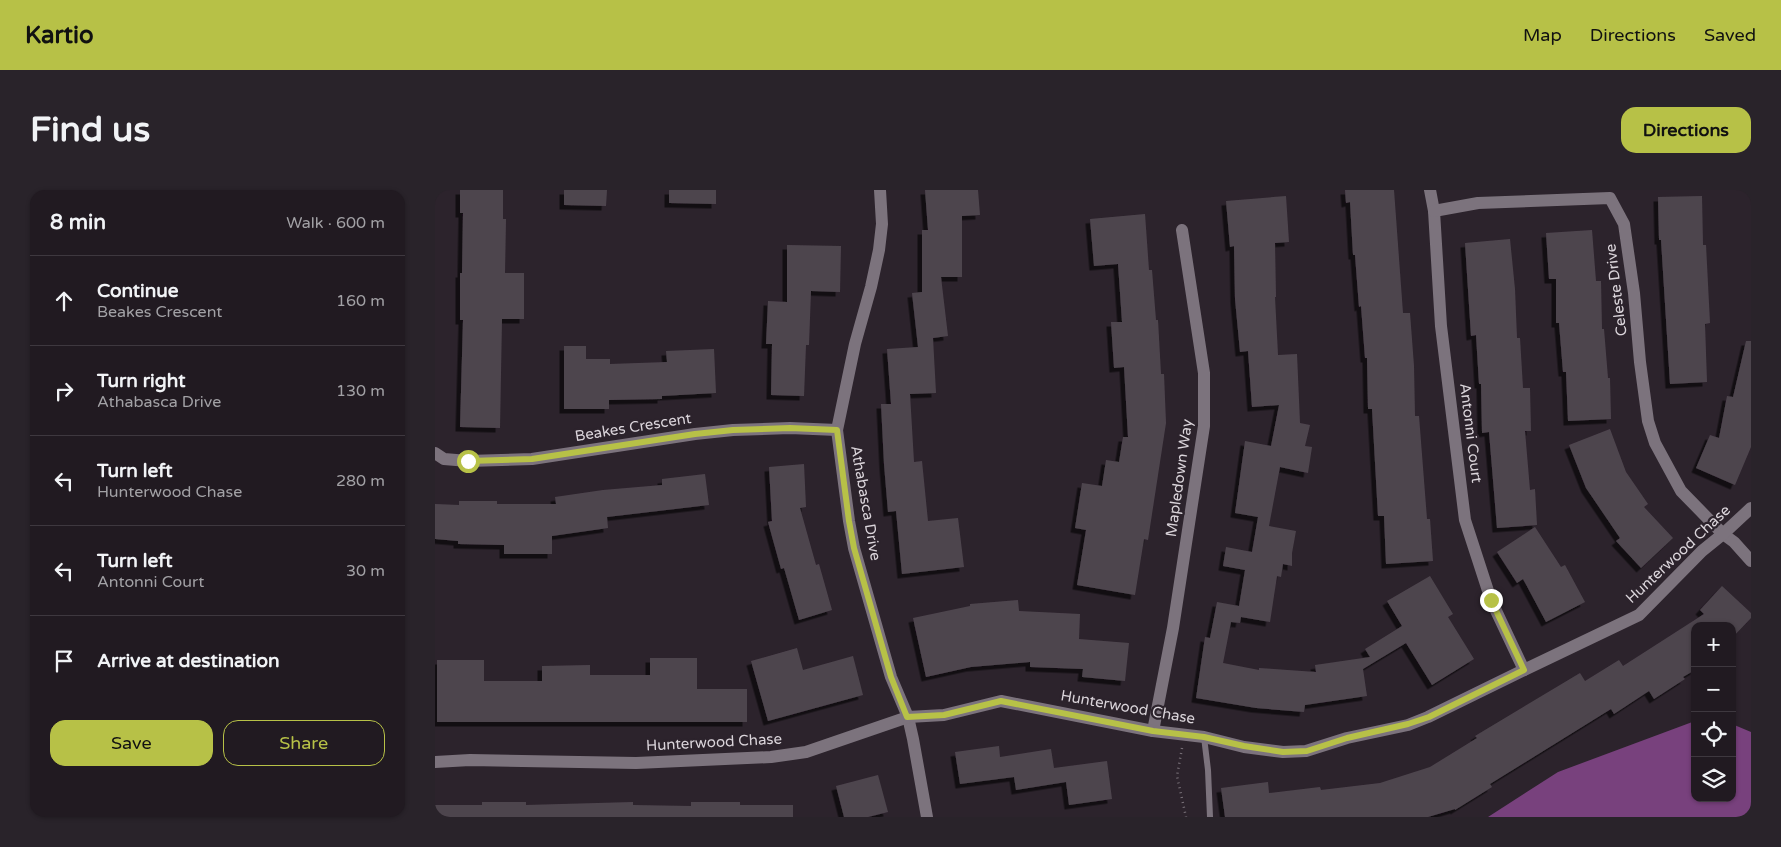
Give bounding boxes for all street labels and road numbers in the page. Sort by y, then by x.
street label: Celeste Drive [1601,243,1631,337]
street label: Antonni Court [1456,382,1486,484]
street label: Beakes Crescent [574,409,693,445]
street label: Mapledown Way [1162,418,1196,538]
street label: Athabasca Drive [847,444,885,562]
street label: Hunterwood Chase [1622,501,1734,607]
street label: Hunterwood Chase [1059,686,1197,728]
street label: Hunterwood Chase [646,729,782,755]

